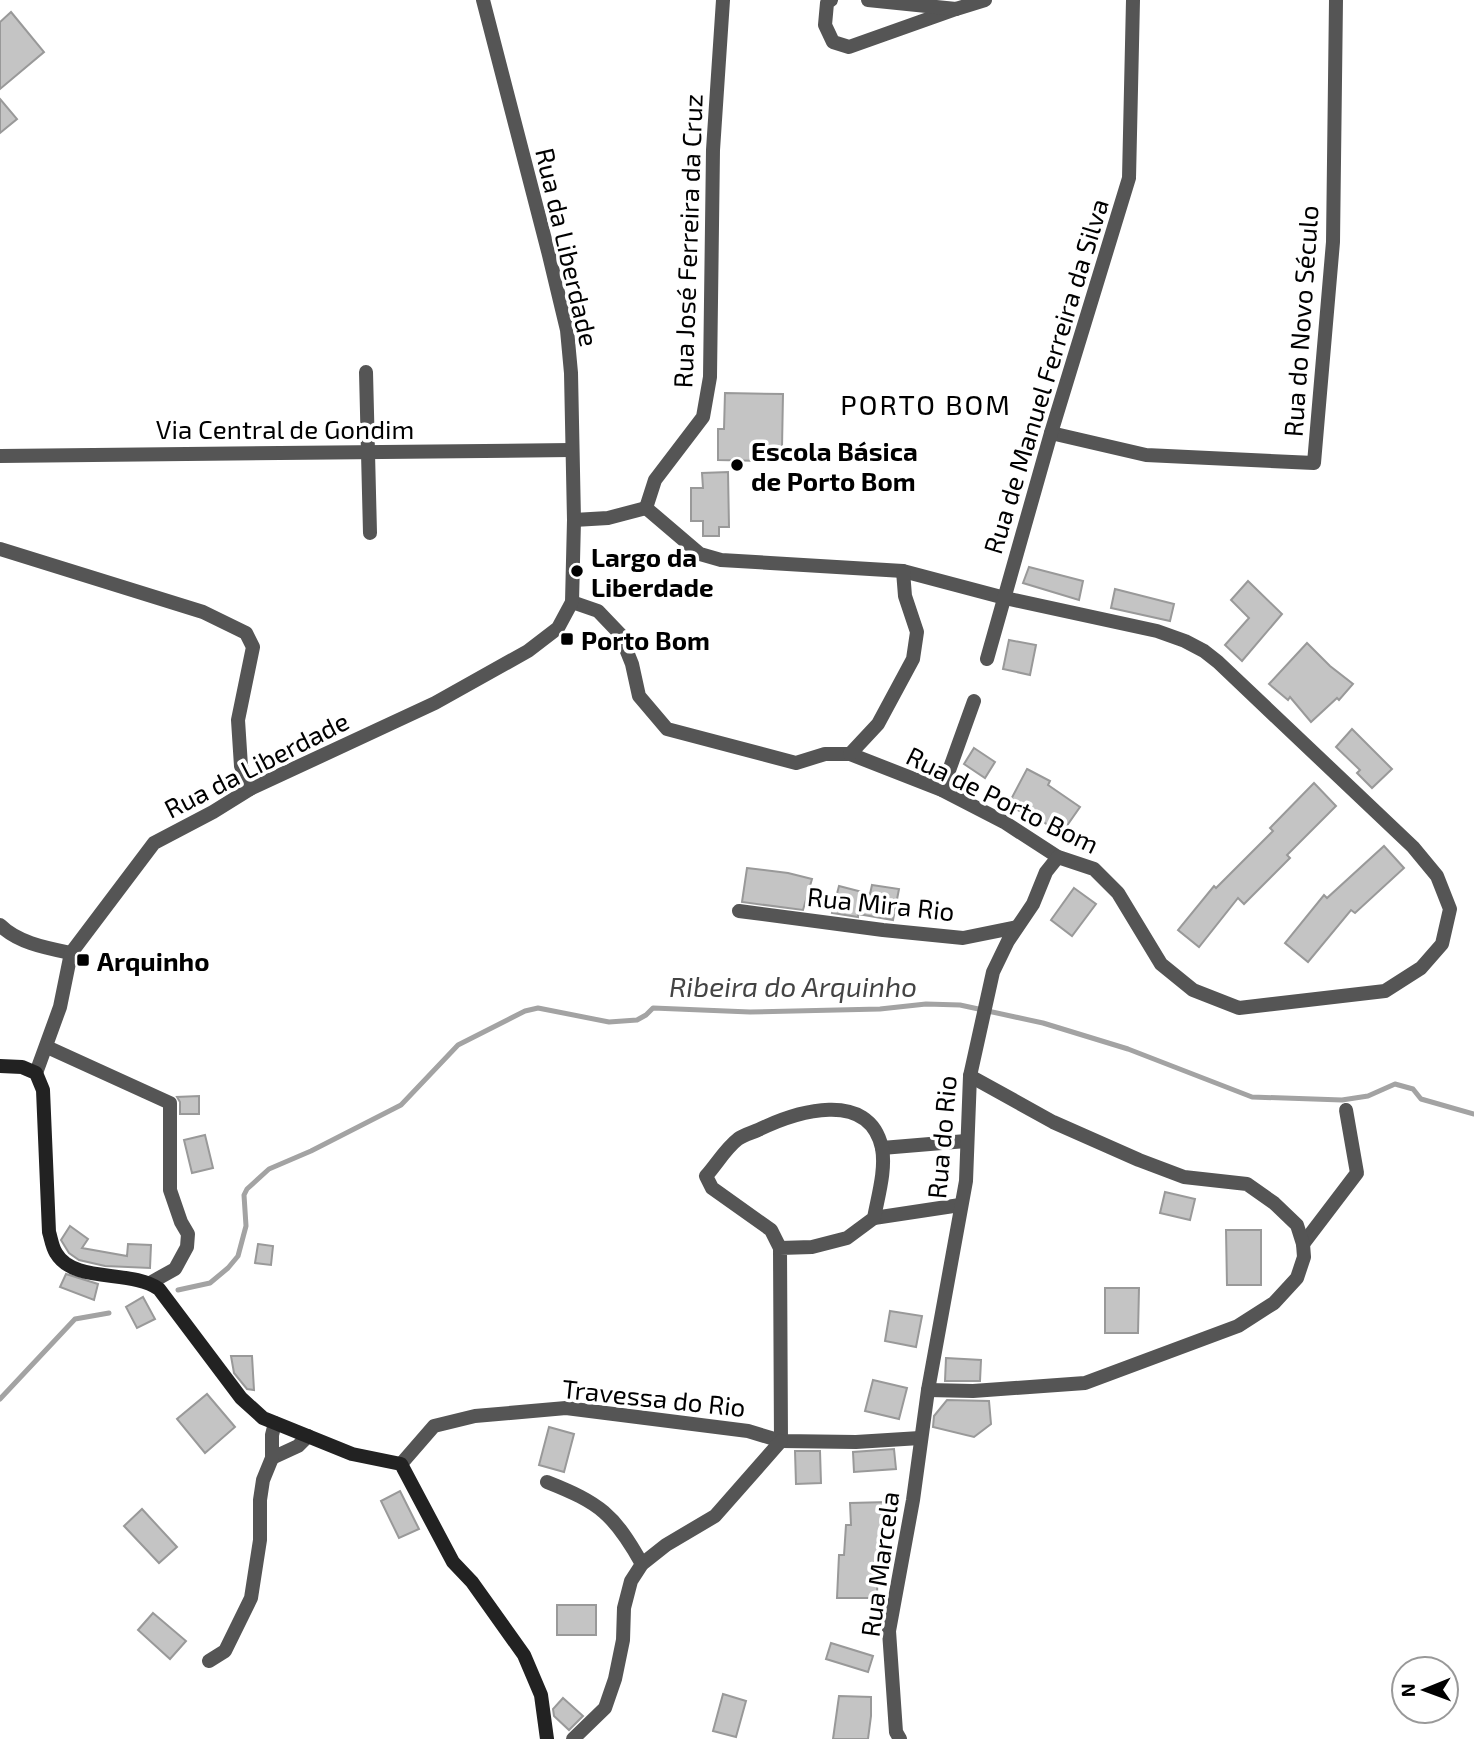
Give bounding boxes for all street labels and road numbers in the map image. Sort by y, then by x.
street label: Rua José Ferreira da Cruz [666,93,708,389]
street label: Rua da Liberdade [530,145,606,349]
street label: Rua de Manuel Ferreira da Silva [976,195,1114,557]
street label: Rua do Novo Século [1276,204,1324,438]
street label: Via Central de Gondim [156,413,414,444]
street label: Rua da Liberdade [159,704,353,824]
street label: Rua de Porto Bom [902,739,1104,859]
street label: Rua Mira Rio [806,880,956,926]
street label: Rua do Rio [920,1074,962,1200]
street label: Travessa do Rio [561,1372,747,1422]
street label: Rua Marcela [853,1489,905,1639]

